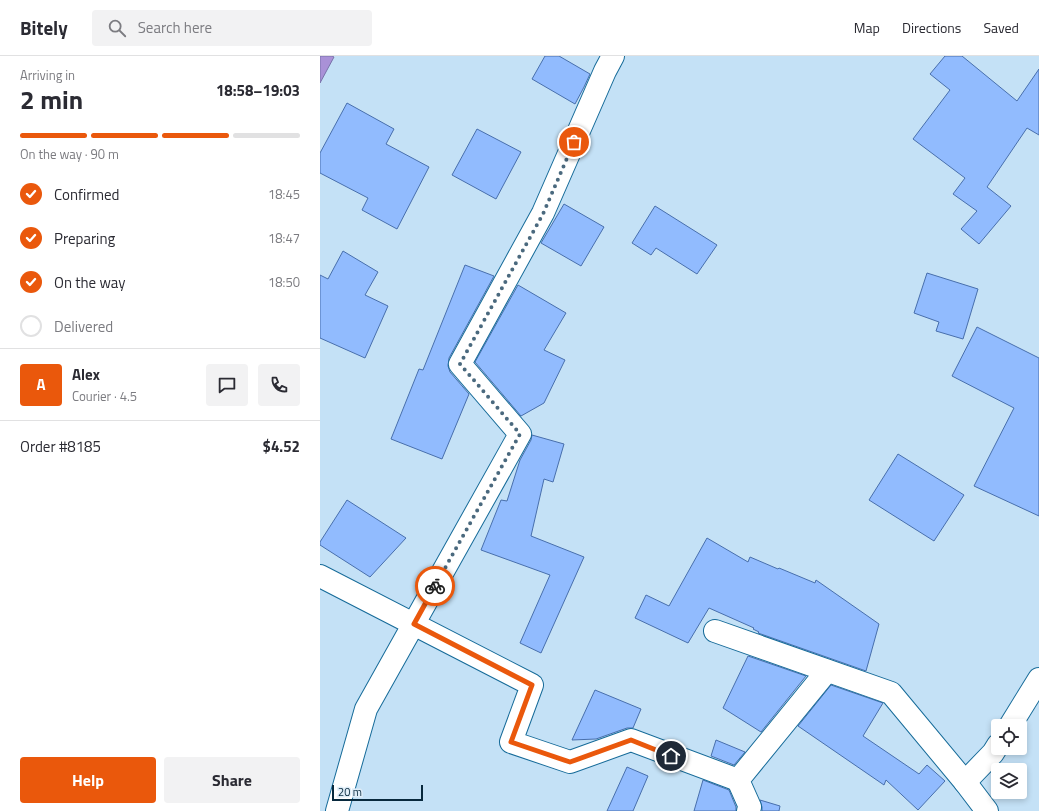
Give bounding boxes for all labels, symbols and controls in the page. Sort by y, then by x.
search box [92,10,372,46]
text: Bitely [20,13,68,42]
text: Search here [138,16,212,39]
icon: search [106,17,128,39]
text: Map [854,17,880,38]
text: Directions [902,17,961,38]
text: Saved [983,17,1019,38]
text: Arriving in [20,65,75,85]
text: 18:58–19:03 [216,79,300,102]
text: 2 min [20,80,83,119]
pin [557,125,591,159]
icon: bag [563,131,585,153]
text: On the way · 90 m [20,144,119,164]
icon: check [20,183,42,205]
text: Confirmed [54,183,119,206]
text: 18:45 [268,184,300,204]
icon: check [20,227,42,249]
text: Preparing [54,227,115,250]
text: 18:47 [268,228,300,248]
icon: check [20,271,42,293]
text: On the way [54,271,126,294]
text: 18:50 [268,272,300,292]
text: Delivered [54,315,113,338]
text: Alex [72,363,100,386]
button: chat [206,364,248,406]
button: phone [258,364,300,406]
text: A [36,373,46,396]
text: Courier · 4.5 [72,386,137,406]
text: Order #8185 [20,435,101,458]
text: $4.52 [263,435,300,458]
courier [415,566,455,606]
icon: bike [424,575,446,597]
map controls [991,719,1027,799]
button: locate [991,719,1027,755]
pin [654,739,688,773]
icon: home [660,745,682,767]
button: Help [20,757,156,803]
button: Share [164,757,300,803]
button: layers [991,763,1027,799]
scale bar [332,783,423,802]
text: 20 m [338,784,362,800]

